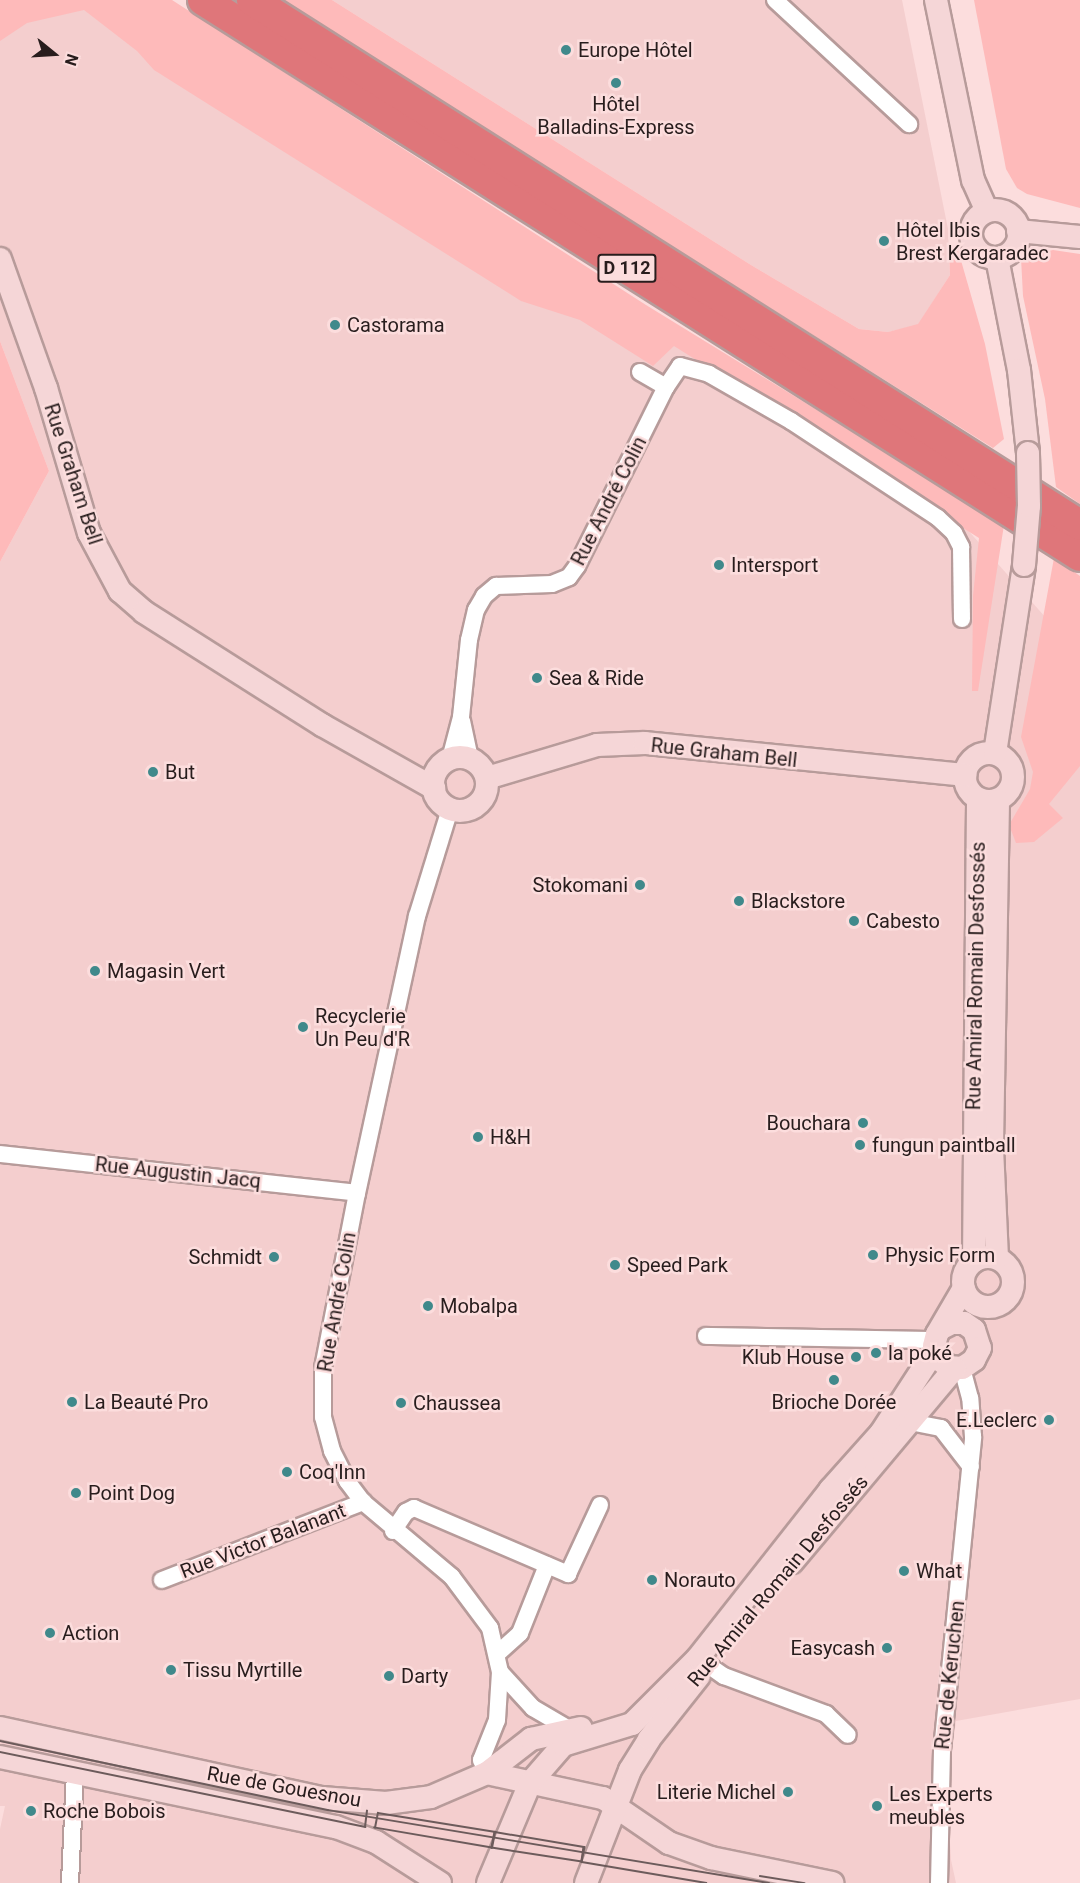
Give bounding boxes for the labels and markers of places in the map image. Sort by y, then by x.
place label: Europe Hôtel [578,38,693,62]
marker: Europe Hôtel [559,43,573,57]
marker: Hôtel Balladins-Express [609,76,623,90]
place label: Hôtel Balladins-Express [537,92,695,139]
place label: Hôtel Ibis Brest Kergaradec [896,218,1049,265]
marker: Hôtel Ibis Brest Kergaradec [877,234,891,248]
place label: Castorama [347,313,445,337]
marker: Castorama [328,318,342,332]
place label: Intersport [731,553,818,577]
marker: Intersport [712,558,726,572]
place label: Sea & Ride [549,666,644,690]
marker: Sea & Ride [530,671,544,685]
place label: But [165,760,195,784]
marker: But [146,765,160,779]
place label: Stokomani [533,873,628,897]
marker: Stokomani [633,878,647,892]
place label: Blackstore [751,889,845,913]
marker: Blackstore [732,894,746,908]
place label: Cabesto [866,909,940,933]
marker: Cabesto [847,914,861,928]
place label: Magasin Vert [107,959,225,983]
marker: Magasin Vert [88,964,102,978]
place label: Recyclerie Un Peu d'R [315,1004,410,1051]
marker: Recyclerie Un Peu d'R [296,1020,310,1034]
place label: Bouchara [766,1111,851,1135]
marker: Bouchara [856,1116,870,1130]
place label: H&H [490,1125,531,1149]
marker: H&H [471,1130,485,1144]
place label: fungun paintball [872,1133,1016,1157]
marker: fungun paintball [853,1138,867,1152]
place label: Physic Form [885,1243,995,1267]
place label: Schmidt [188,1245,262,1269]
marker: Physic Form [866,1248,880,1262]
marker: Schmidt [267,1250,281,1264]
place label: Speed Park [627,1253,728,1277]
marker: Speed Park [608,1258,622,1272]
place label: Mobalpa [440,1294,518,1318]
marker: Mobalpa [421,1299,435,1313]
place label: la poké [888,1341,952,1365]
place label: Klub House [742,1345,844,1369]
marker: la poké [869,1346,883,1360]
marker: Klub House [849,1350,863,1364]
marker: Brioche Dorée [827,1373,841,1387]
place label: La Beauté Pro [84,1390,208,1414]
place label: Brioche Dorée [772,1390,896,1414]
place label: Chaussea [413,1391,501,1415]
marker: La Beauté Pro [65,1395,79,1409]
marker: Chaussea [394,1396,408,1410]
place label: E.Leclerc [956,1408,1037,1432]
marker: E.Leclerc [1042,1413,1056,1427]
place label: Coq'Inn [299,1460,366,1484]
marker: Coq'Inn [280,1465,294,1479]
place label: Point Dog [88,1481,175,1505]
marker: Point Dog [69,1486,83,1500]
place label: What [916,1559,962,1583]
marker: What [897,1564,911,1578]
place label: Norauto [664,1568,736,1592]
marker: Norauto [645,1573,659,1587]
place label: Action [62,1621,119,1645]
marker: Action [43,1626,57,1640]
place label: Easycash [790,1636,875,1660]
marker: Easycash [880,1641,894,1655]
place label: Tissu Myrtille [183,1658,302,1682]
marker: Tissu Myrtille [164,1663,178,1677]
place label: Darty [401,1664,448,1688]
marker: Darty [382,1669,396,1683]
place label: Literie Michel [657,1780,776,1804]
place label: Les Experts meubles [889,1782,993,1829]
marker: Literie Michel [781,1785,795,1799]
place label: Roche Bobois [43,1799,165,1823]
marker: Les Experts meubles [870,1799,884,1813]
marker: Roche Bobois [24,1804,38,1818]

